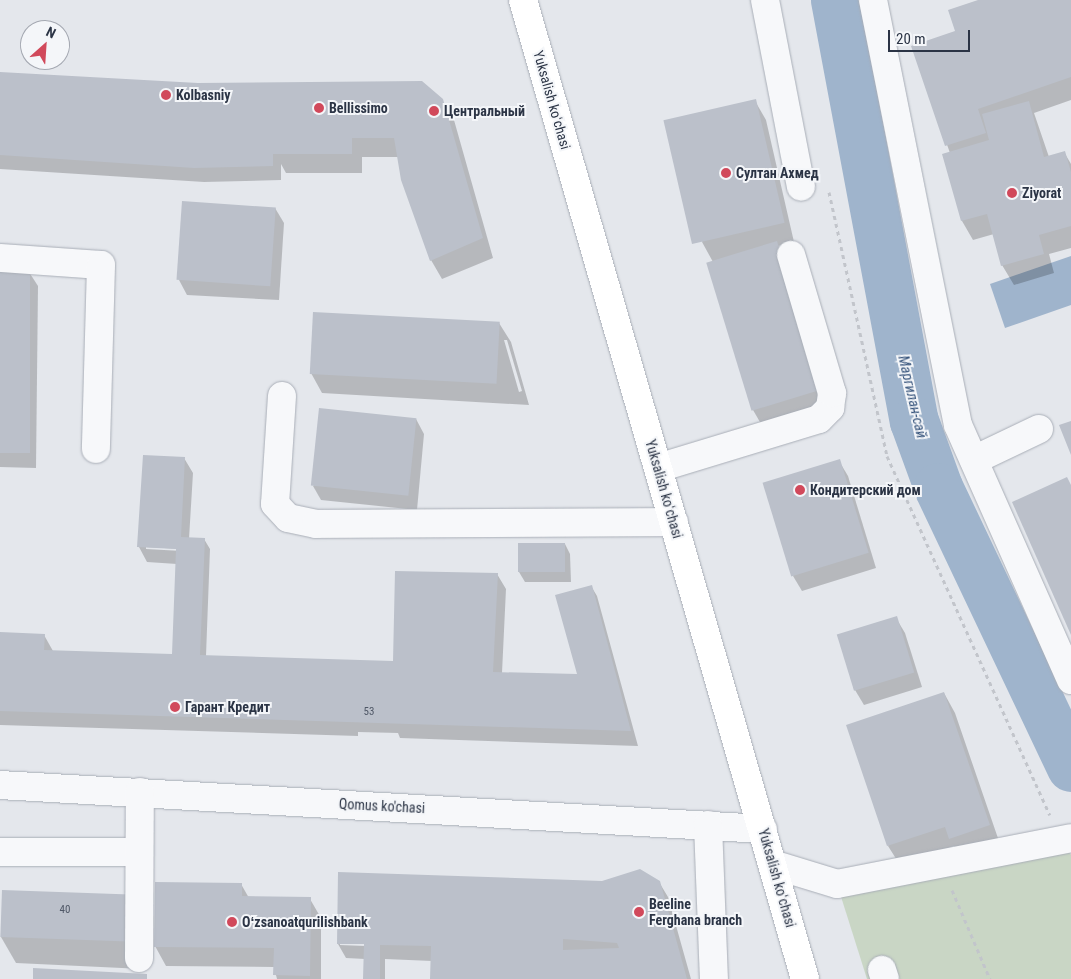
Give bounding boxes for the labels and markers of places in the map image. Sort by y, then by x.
place label: Kolbasniy [176,87,231,103]
marker: Kolbasniy [160,89,172,101]
place label: Bellissimo [329,100,388,116]
marker: Bellissimo [313,102,325,114]
place label: Центральный [444,103,525,119]
marker: Центральный [428,105,440,117]
place label: Султан Ахмед [736,165,819,181]
marker: Султан Ахмед [720,167,732,179]
place label: Ziyorat [1022,185,1061,201]
marker: Ziyorat [1006,187,1018,199]
place label: Кондитерский дом [810,482,921,498]
marker: Кондитерский дом [794,484,806,496]
place label: Гарант Кредит [185,699,270,715]
marker: Гарант Кредит [169,701,181,713]
place label: Beeline Ferghana branch [649,896,742,929]
marker: Beeline Ferghana branch [633,906,645,918]
place label: Oʻzsanoatqurilishbank [242,914,368,930]
marker: Oʻzsanoatqurilishbank [226,916,238,928]

